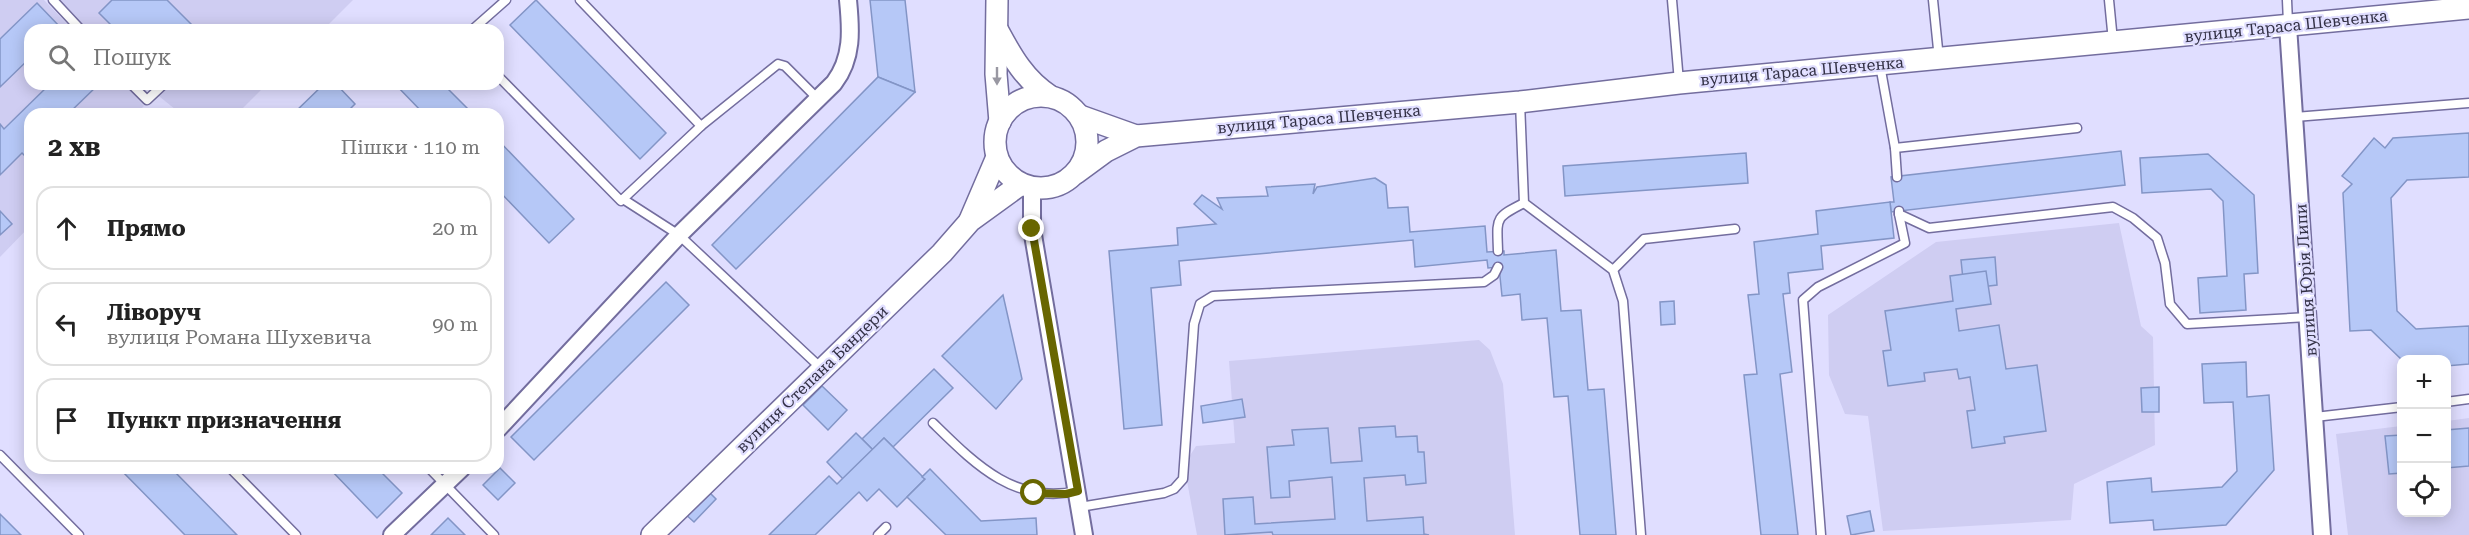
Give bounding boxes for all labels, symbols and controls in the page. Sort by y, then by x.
street label: вулиця Тараса Шевченка [2183,6,2389,46]
search box [24,24,504,90]
icon: search [45,41,78,74]
text: Пошук [93,45,171,70]
street label: вулиця Тараса Шевченка [1699,53,1905,89]
one-way arrow [992,66,1002,85]
street label: вулиця Тараса Шевченка [1216,101,1422,137]
text: 2 хв [48,132,101,162]
text: Пішки · 110 m [341,135,480,159]
street label: вулиця Юрія Липи [2291,203,2321,357]
icon: ahead [50,212,83,245]
route end [1018,215,1044,241]
text: Прямо [107,216,186,241]
text: 20 m [432,216,478,240]
text: Ліворуч [107,300,201,325]
street label: вулиця Степана Бандери [732,301,892,456]
icon: left [50,308,83,341]
text: 90 m [432,312,478,336]
text: вулиця Романа Шухевича [107,325,371,349]
map controls [2397,355,2451,517]
button: + [2397,355,2451,409]
icon: arrive [50,404,83,437]
text: Пункт призначення [107,408,341,433]
button: − [2397,409,2451,463]
button: locate [2397,463,2451,517]
route start [1020,479,1046,505]

